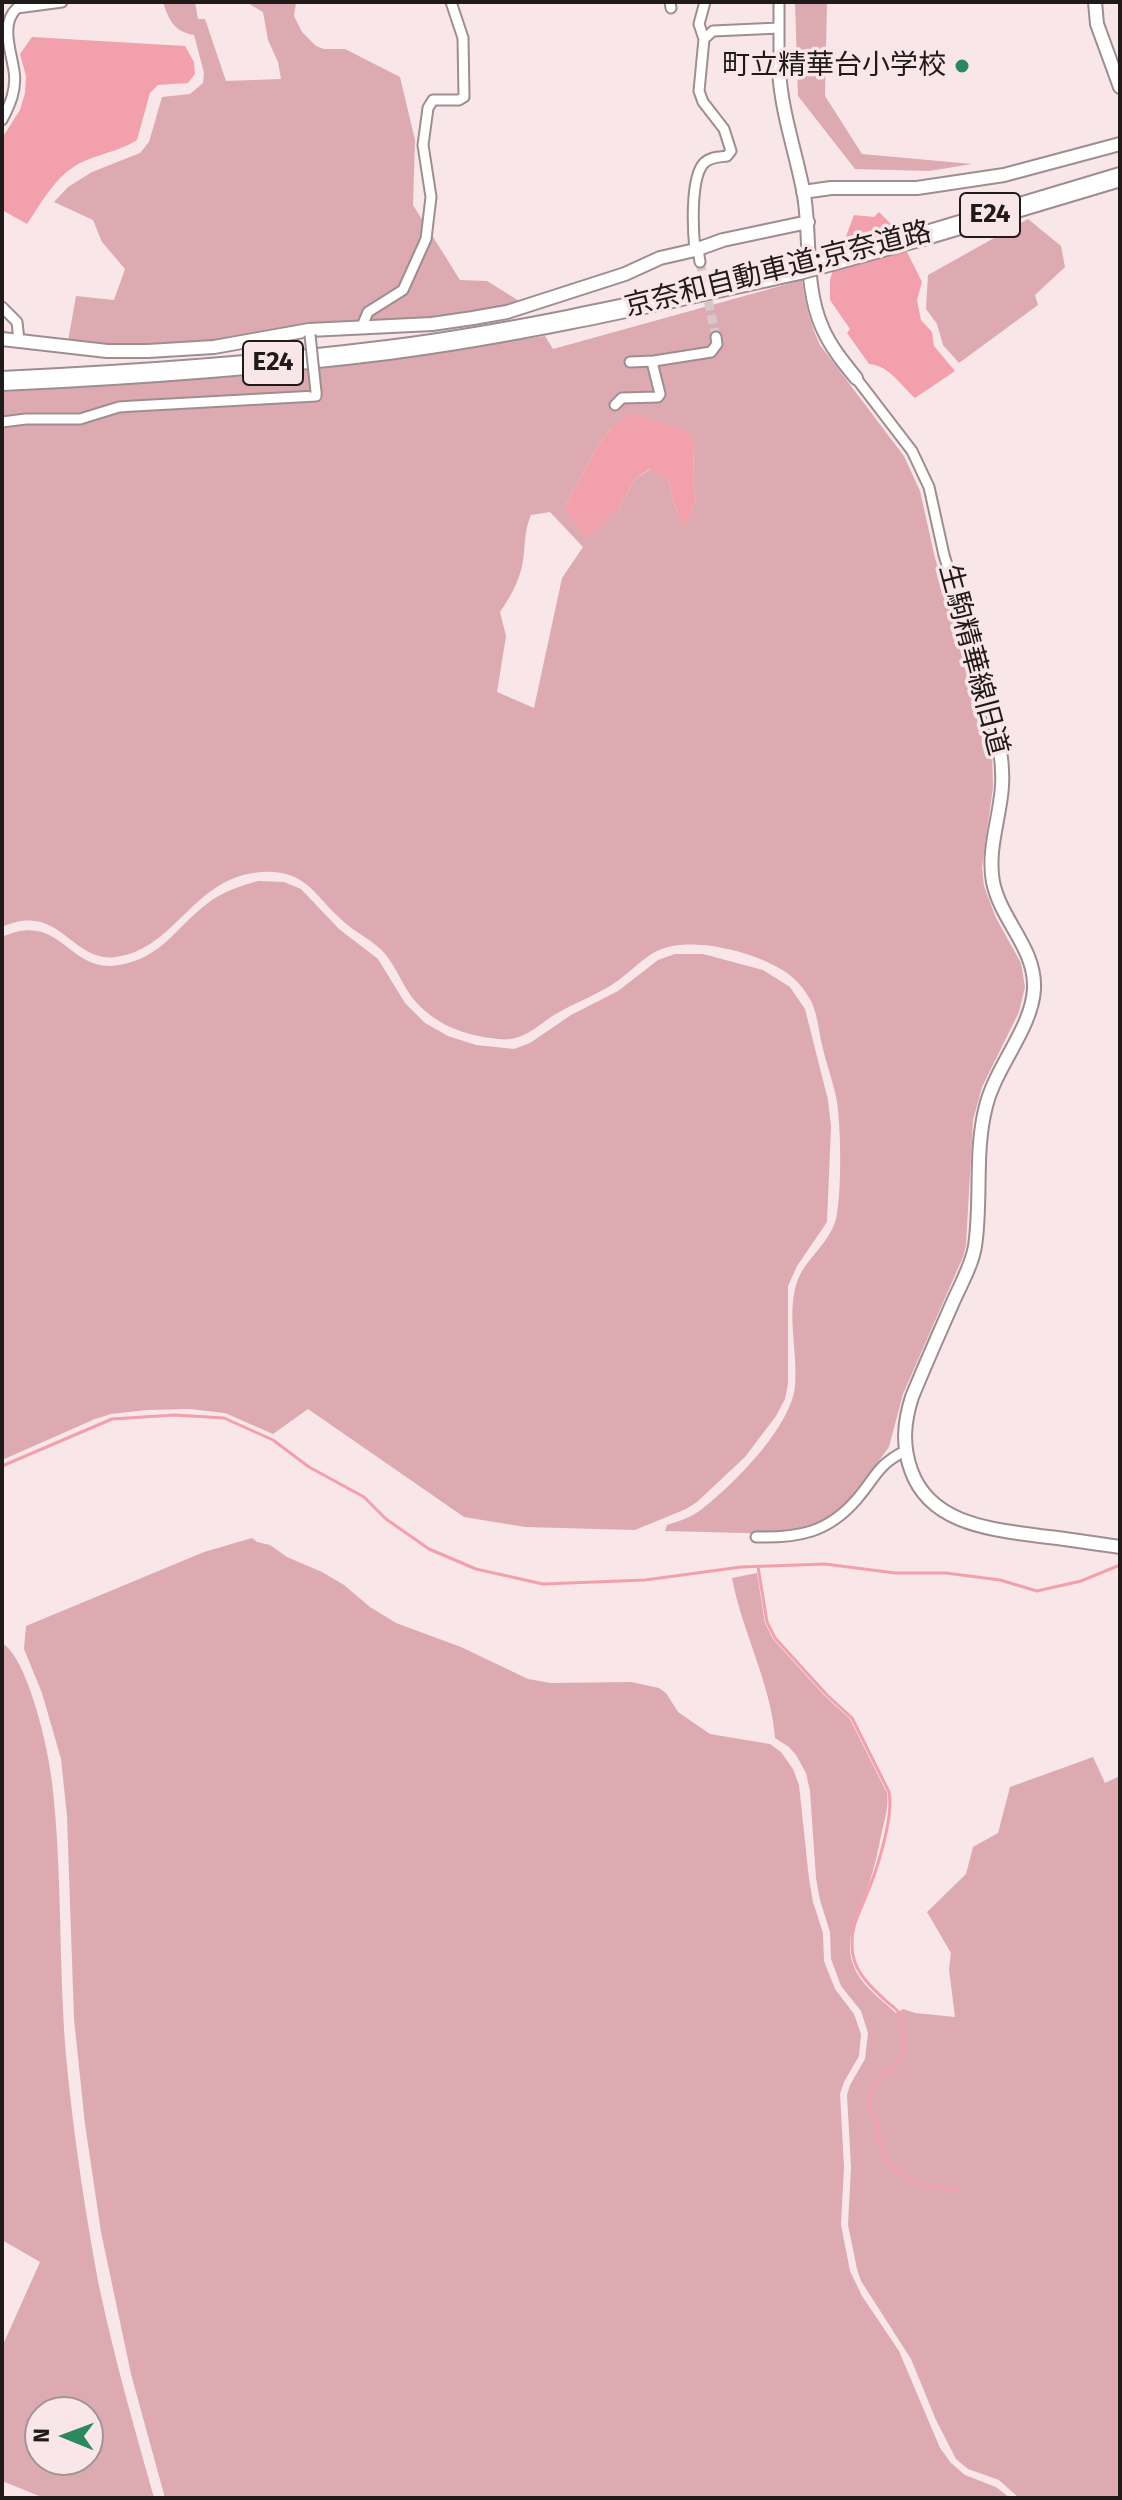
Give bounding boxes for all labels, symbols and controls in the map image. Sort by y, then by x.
place label: 町立精華台小学校 [722,49,946,83]
marker: 町立精華台小学校 [953,57,971,75]
road number: E24 [960,193,1020,237]
street label: 京奈和自動車道;京奈道路 [621,216,935,324]
road number: E24 [243,341,303,385]
street label: 生駒精華線旧道 [931,561,1015,759]
north arrow [24,2396,104,2476]
text: N [28,2428,55,2443]

